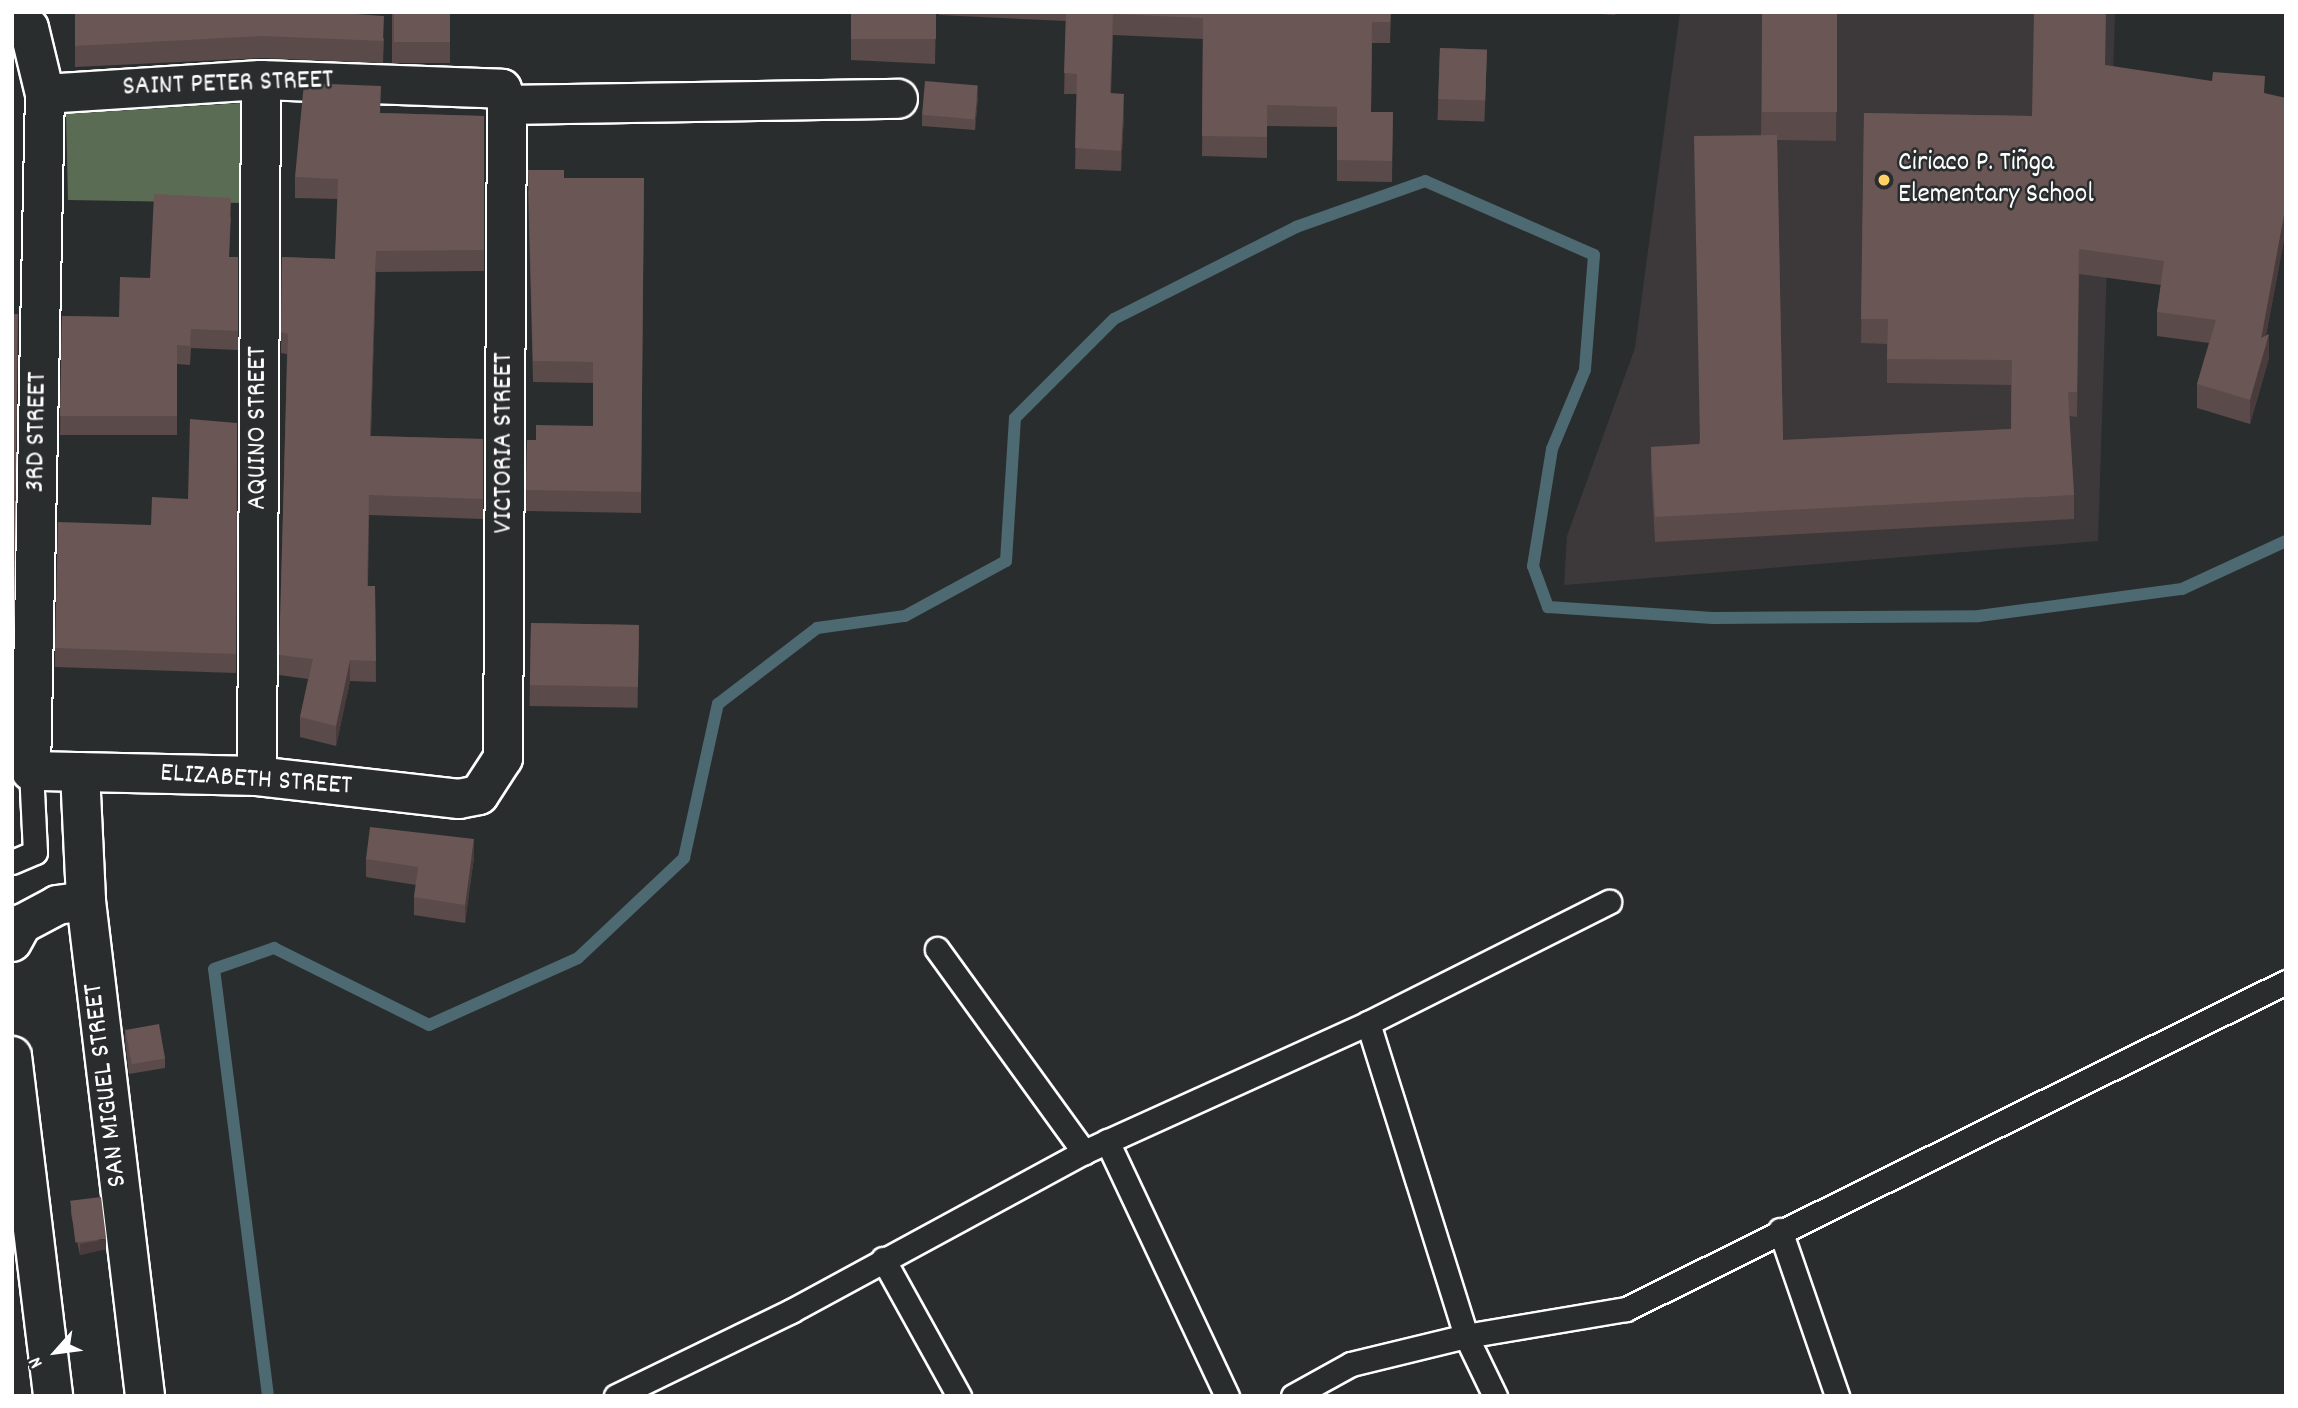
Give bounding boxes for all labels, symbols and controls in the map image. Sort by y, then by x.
street label: SAINT PETER STREET [122,65,334,105]
place label: Ciriaco P. Tiñga Elementary School [1898,147,2094,213]
marker: Ciriaco P. Tiñga Elementary School [1876,172,1892,188]
street label: AQUINO STREET [242,346,276,510]
street label: VICTORIA STREET [488,352,522,534]
street label: 3RD STREET [20,371,56,493]
street label: ELIZABETH STREET [159,758,353,804]
street label: SAN MIGUEL STREET [78,981,136,1189]
north arrow [21,1317,91,1387]
text: N [23,1352,51,1373]

